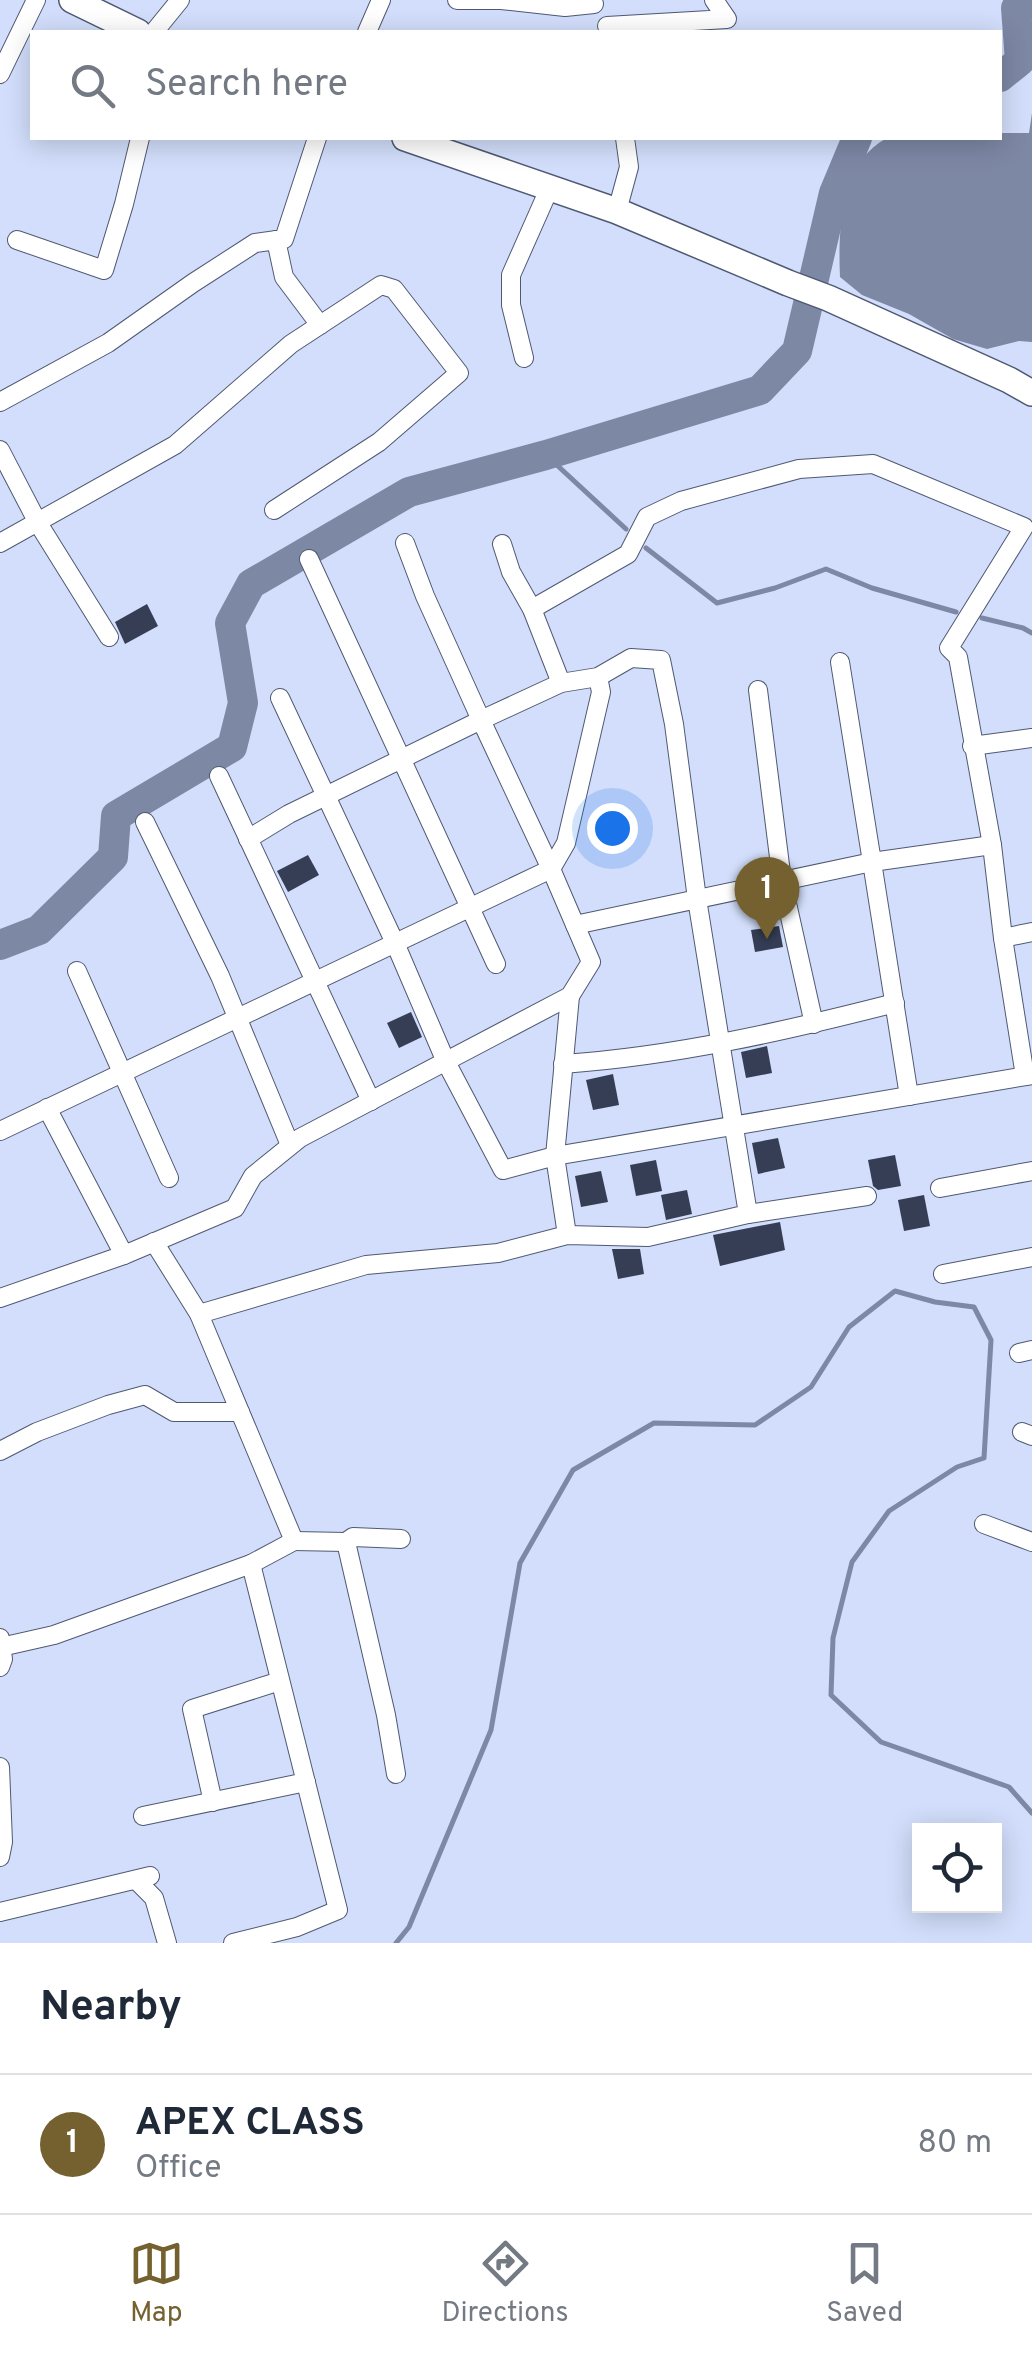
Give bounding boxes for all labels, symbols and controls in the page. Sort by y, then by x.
search box [30,30,1002,140]
icon: search [65,58,120,113]
text: Search here [145,61,348,110]
your location [587,803,638,854]
pin: 1 [734,856,800,939]
map controls [912,1823,1002,1913]
button: locate [912,1823,1002,1913]
text: Nearby [40,1982,182,2035]
text: APEX CLASS [135,2100,364,2149]
text: 1 [66,2124,79,2164]
text: 80 m [918,2124,992,2164]
text: Office [135,2149,222,2189]
tab: Map [129,2236,184,2332]
tab: Directions [441,2236,569,2332]
tab: Saved [826,2236,903,2332]

